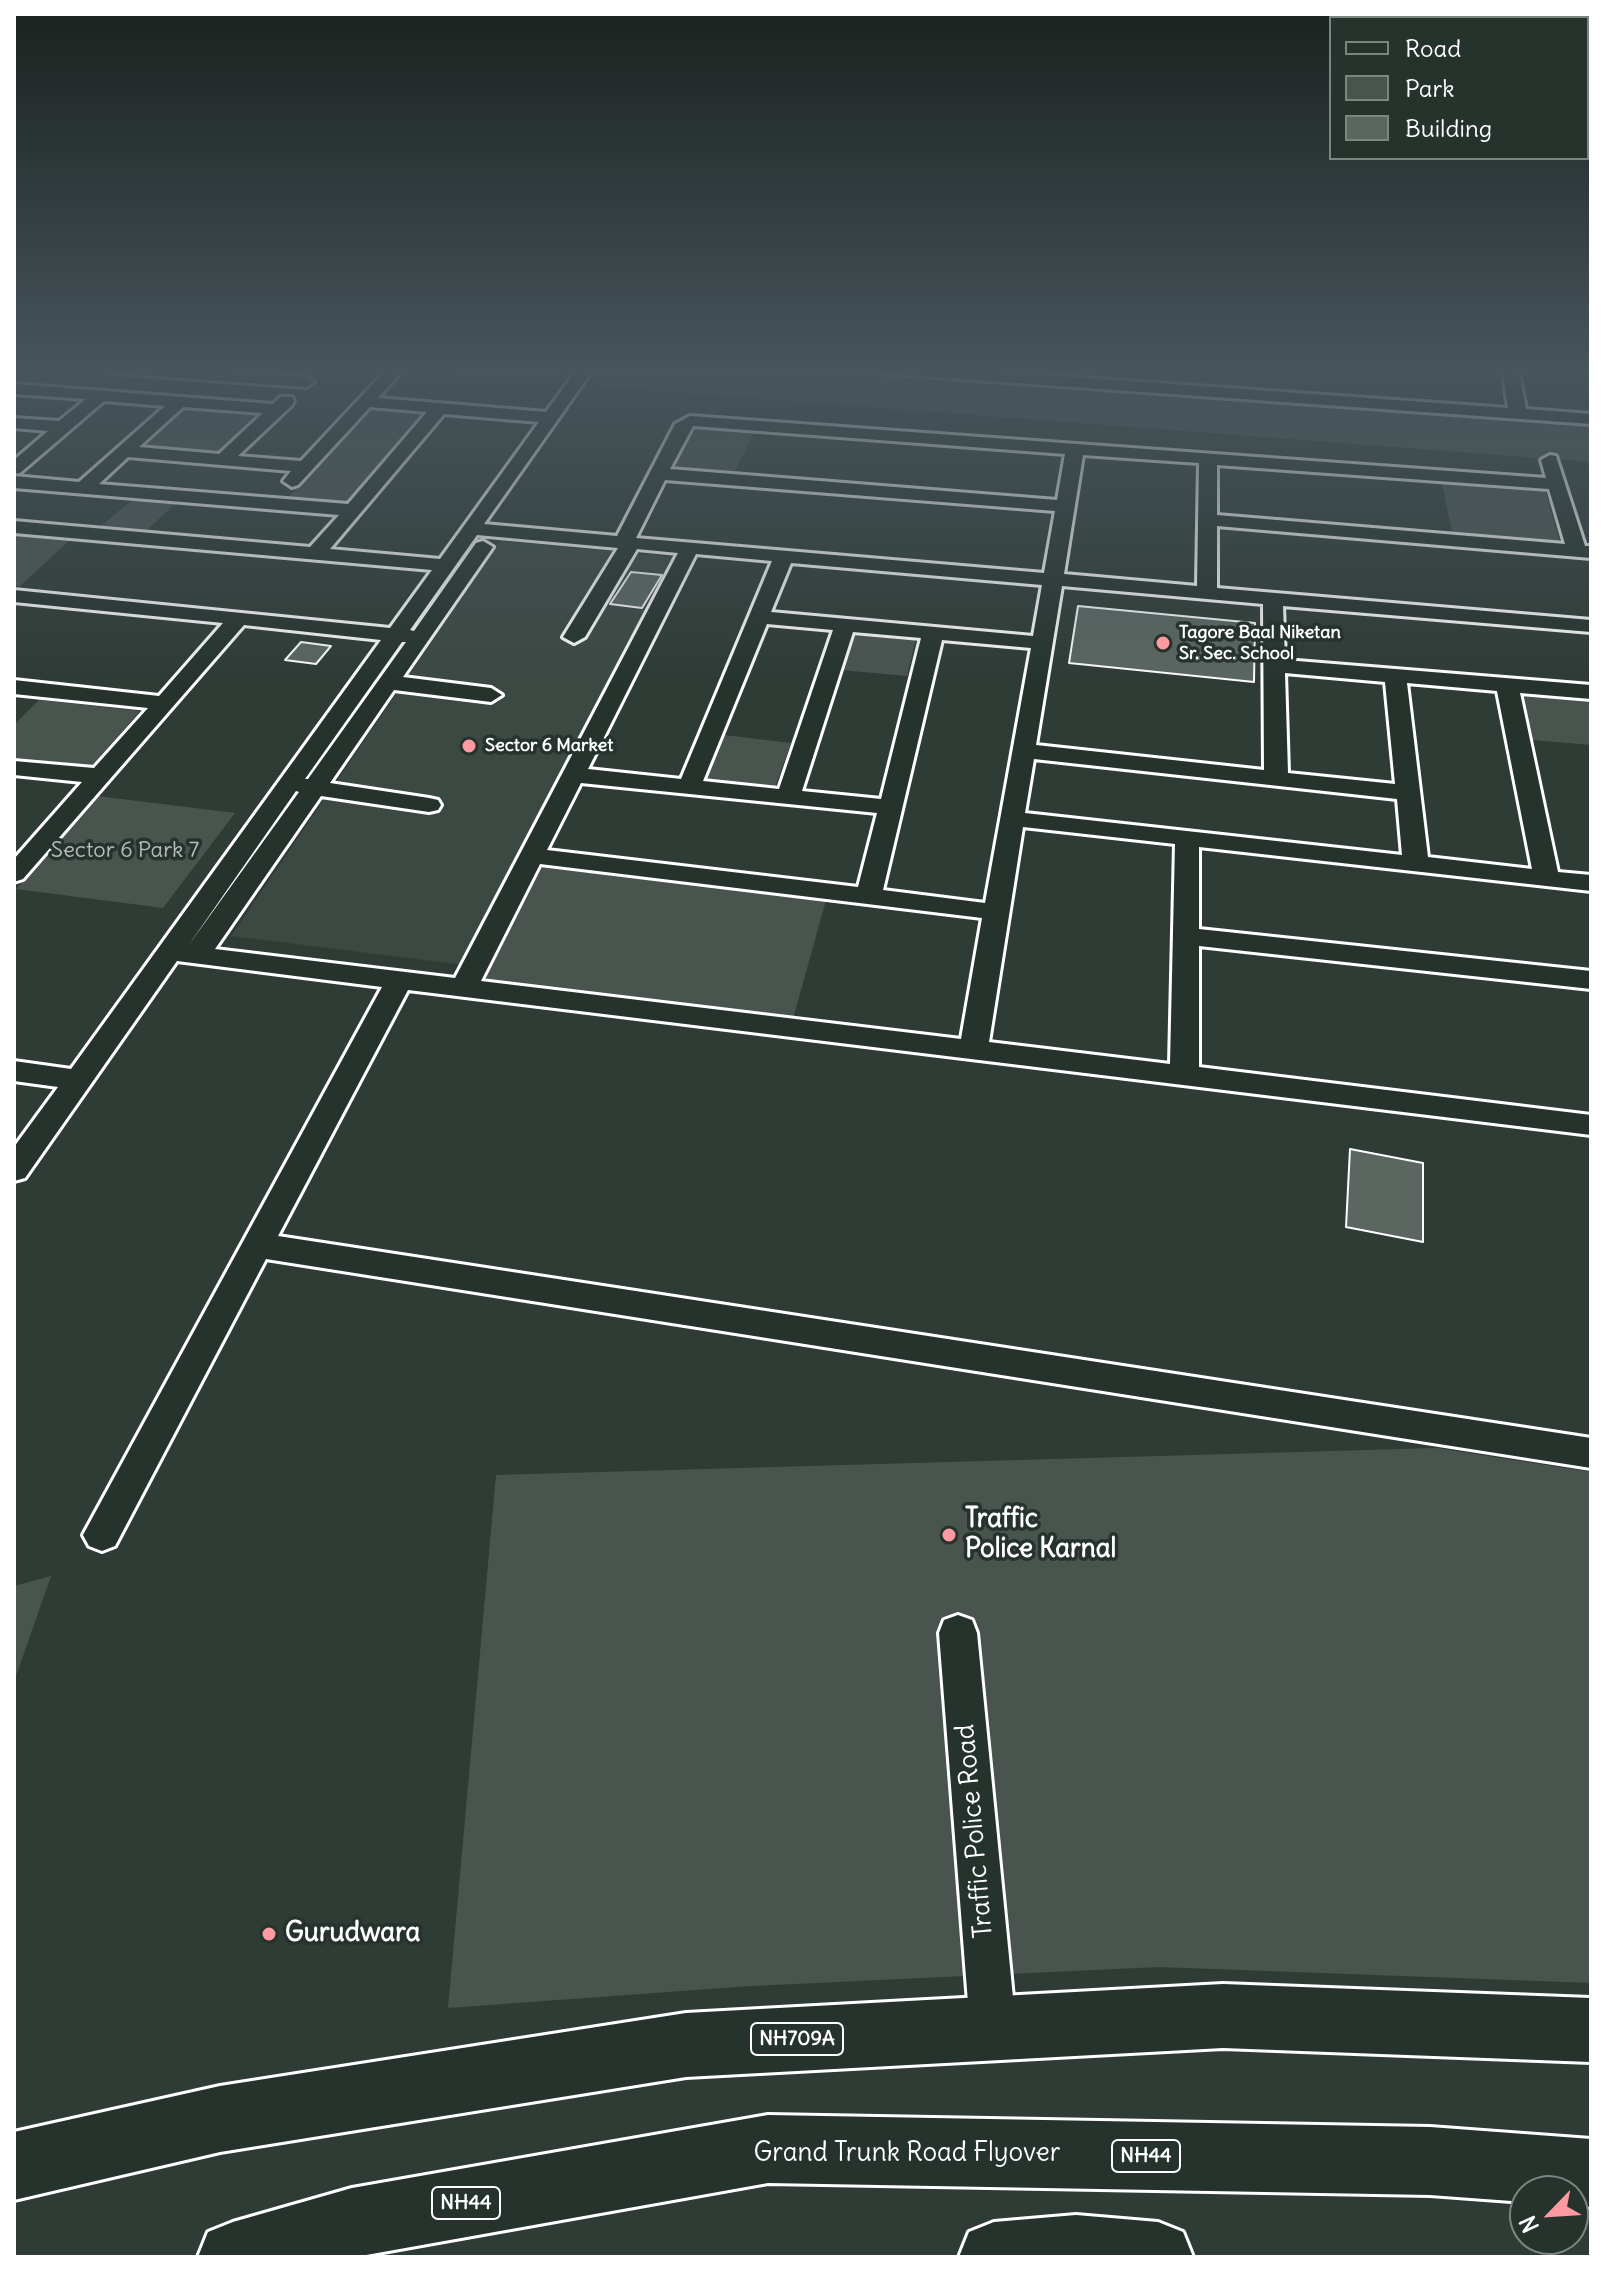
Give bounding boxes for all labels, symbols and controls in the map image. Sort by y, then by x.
legend [1329,16,1589,160]
text: Road [1405,33,1461,63]
text: Park [1405,73,1455,103]
text: Building [1405,113,1492,143]
place label: Tagore Baal Niketan Sr. Sec. School [1179,622,1341,664]
marker: Tagore Baal Niketan Sr. Sec. School [1154,634,1172,652]
place label: Sector 6 Market [485,735,613,757]
marker: Sector 6 Market [460,737,478,755]
park label: Sector 6 Park 7 [51,838,199,864]
place label: Traffic Police Karnal [965,1504,1116,1566]
marker: Traffic Police Karnal [940,1526,958,1544]
street label: Traffic Police Road [950,1723,1000,1939]
place label: Gurudwara [285,1918,420,1950]
marker: Gurudwara [260,1925,278,1943]
road number: NH709A [751,2023,843,2055]
street label: Grand Trunk Road Flyover [754,2138,1060,2170]
road number: NH44 [1112,2140,1180,2172]
north arrow [1509,2175,1589,2255]
road number: NH44 [432,2187,500,2219]
text: N [1513,2211,1545,2237]

